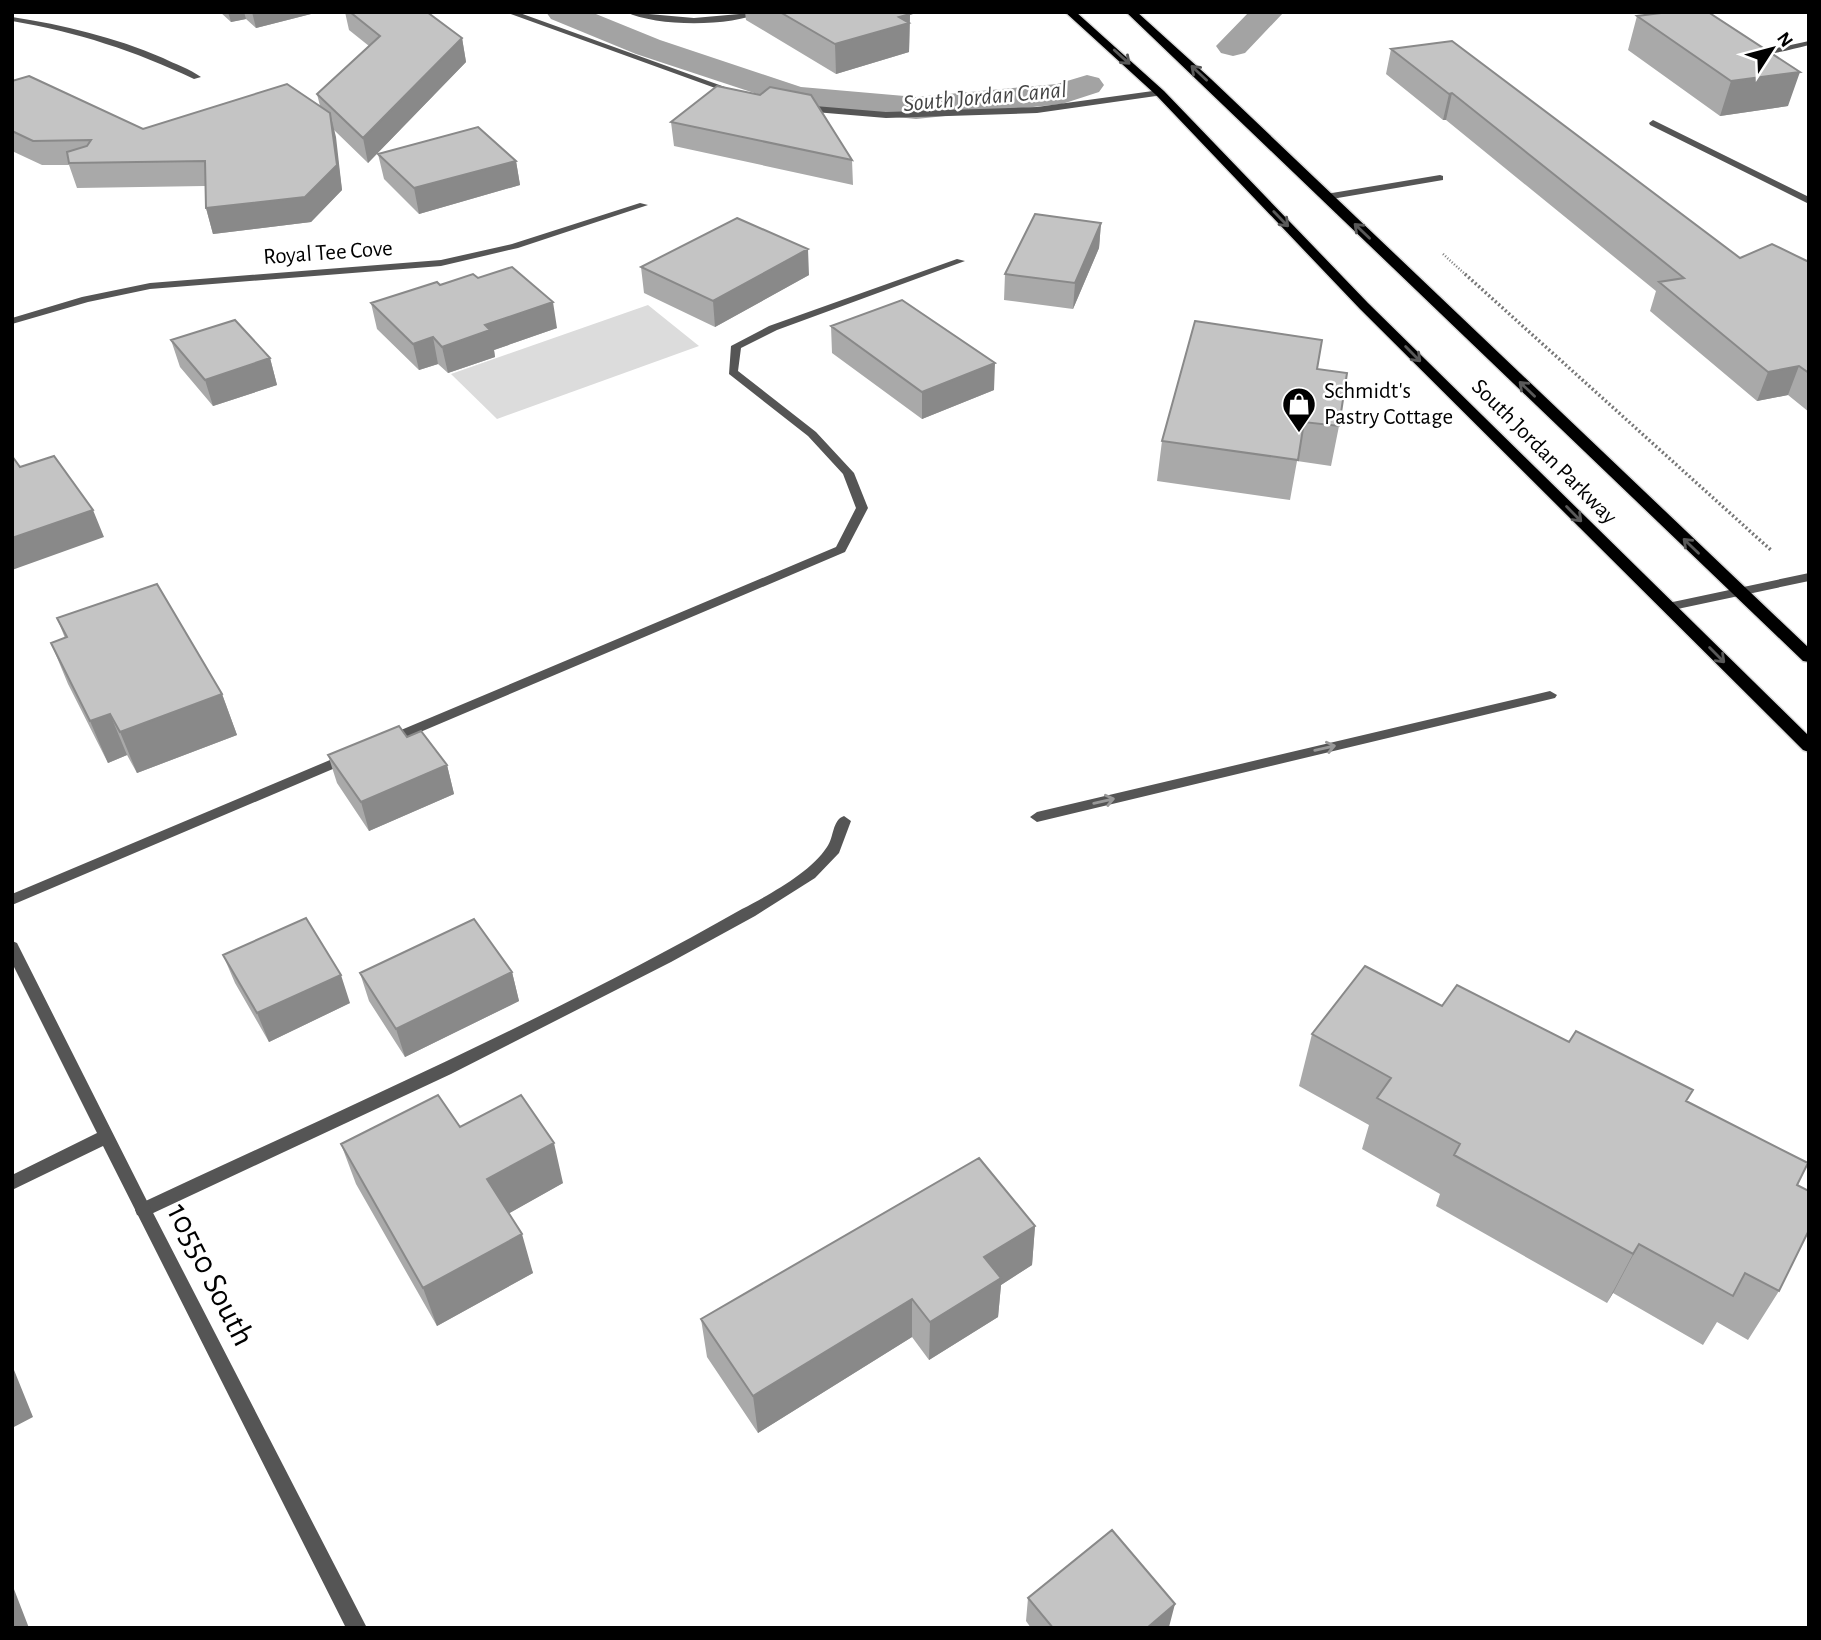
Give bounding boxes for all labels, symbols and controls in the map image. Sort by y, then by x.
north arrow [1737,14,1807,84]
text: N [1773,29,1796,51]
one-way arrow [1113,49,1131,65]
one-way arrow [1190,65,1208,81]
water label: South Jordan Canal [902,78,1068,116]
one-way arrow [1273,210,1290,227]
one-way arrow [1354,223,1371,240]
street label: Royal Tee Cove [263,237,393,269]
one-way arrow [1404,345,1421,362]
street label: South Jordan Parkway [1467,375,1621,529]
place label: Schmidt's Pastry Cottage [1324,380,1453,429]
one-way arrow [1519,380,1536,397]
shop icon: Schmidt's Pastry Cottage [1280,385,1318,434]
one-way arrow [1566,505,1583,522]
one-way arrow [1683,537,1700,554]
one-way arrow [1708,646,1725,663]
one-way arrow [1313,741,1336,755]
one-way arrow [1092,794,1115,807]
street label: 10550 South [160,1199,260,1351]

